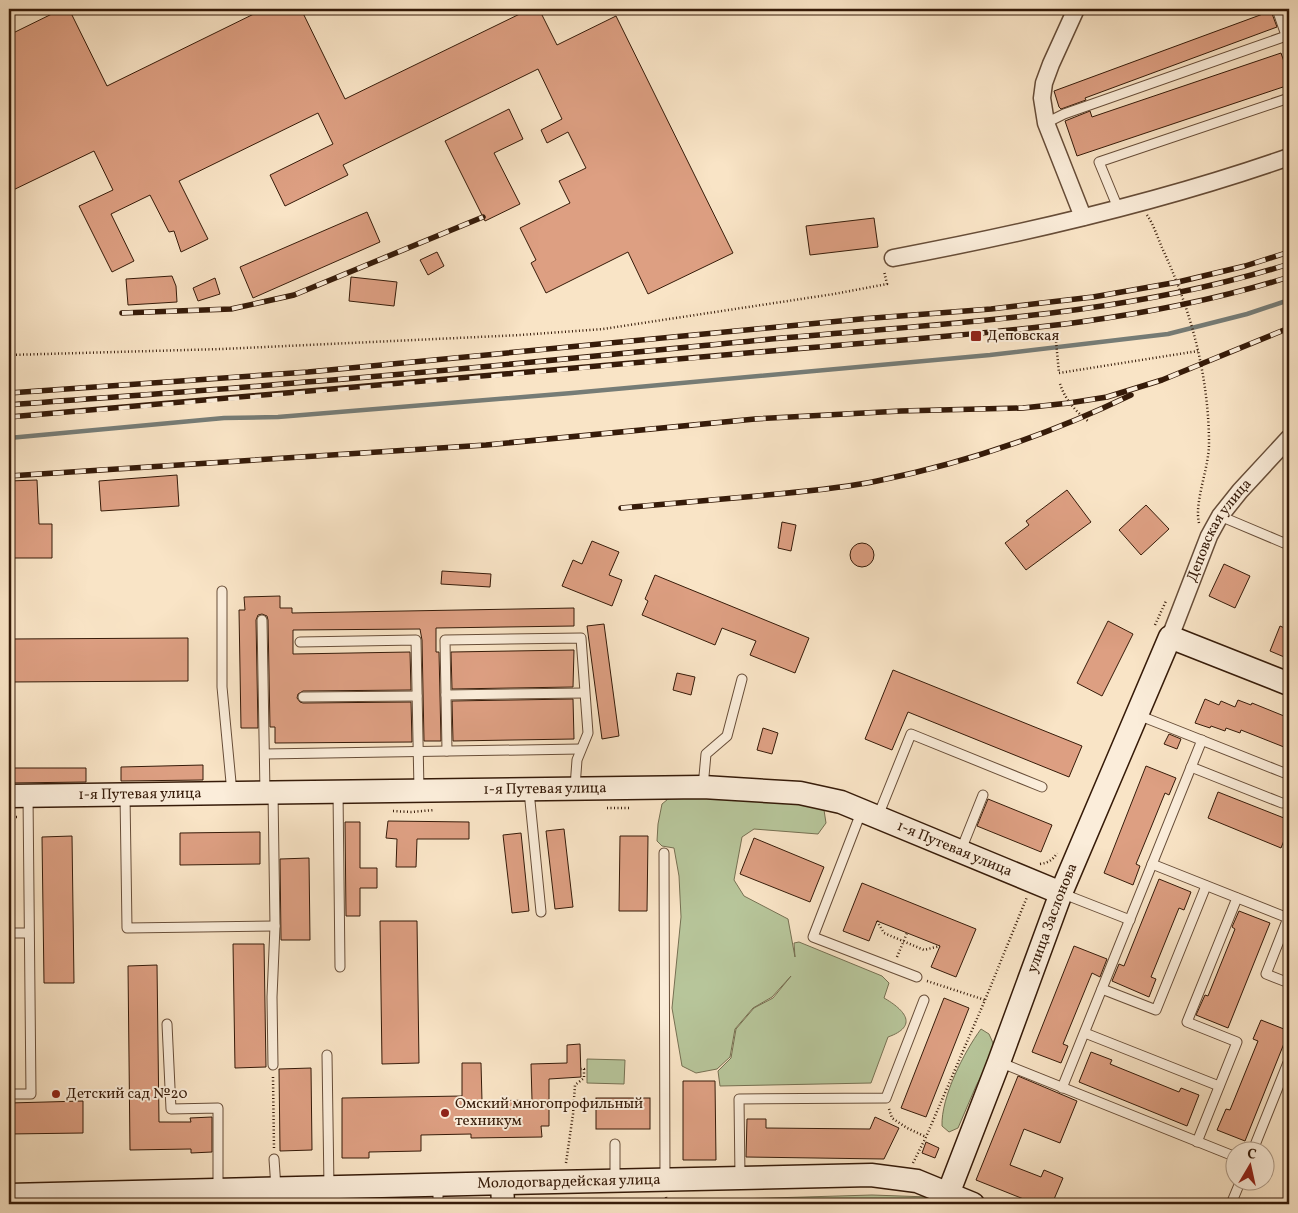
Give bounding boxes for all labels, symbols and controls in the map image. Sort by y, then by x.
place label: Деповская [987,326,1059,347]
marker: Деповская [969,329,983,343]
street label: Деповская улица [1182,474,1257,585]
street label: 1-я Путевая улица [483,778,607,800]
street label: 1-я Путевая улица [78,783,202,806]
street label: 1-я Путевая улица [893,816,1015,882]
street label: улица Заслонова [1022,860,1083,976]
place label: Детский сад №20 [66,1084,188,1105]
marker: Детский сад №20 [50,1088,62,1100]
place label: Омский многопрофильный техникум [455,1094,643,1132]
marker: Омский многопрофильный техникум [439,1107,451,1119]
north arrow [1226,1140,1276,1190]
text: С [1246,1145,1258,1165]
street label: Молодогвардейская улица [477,1169,661,1194]

